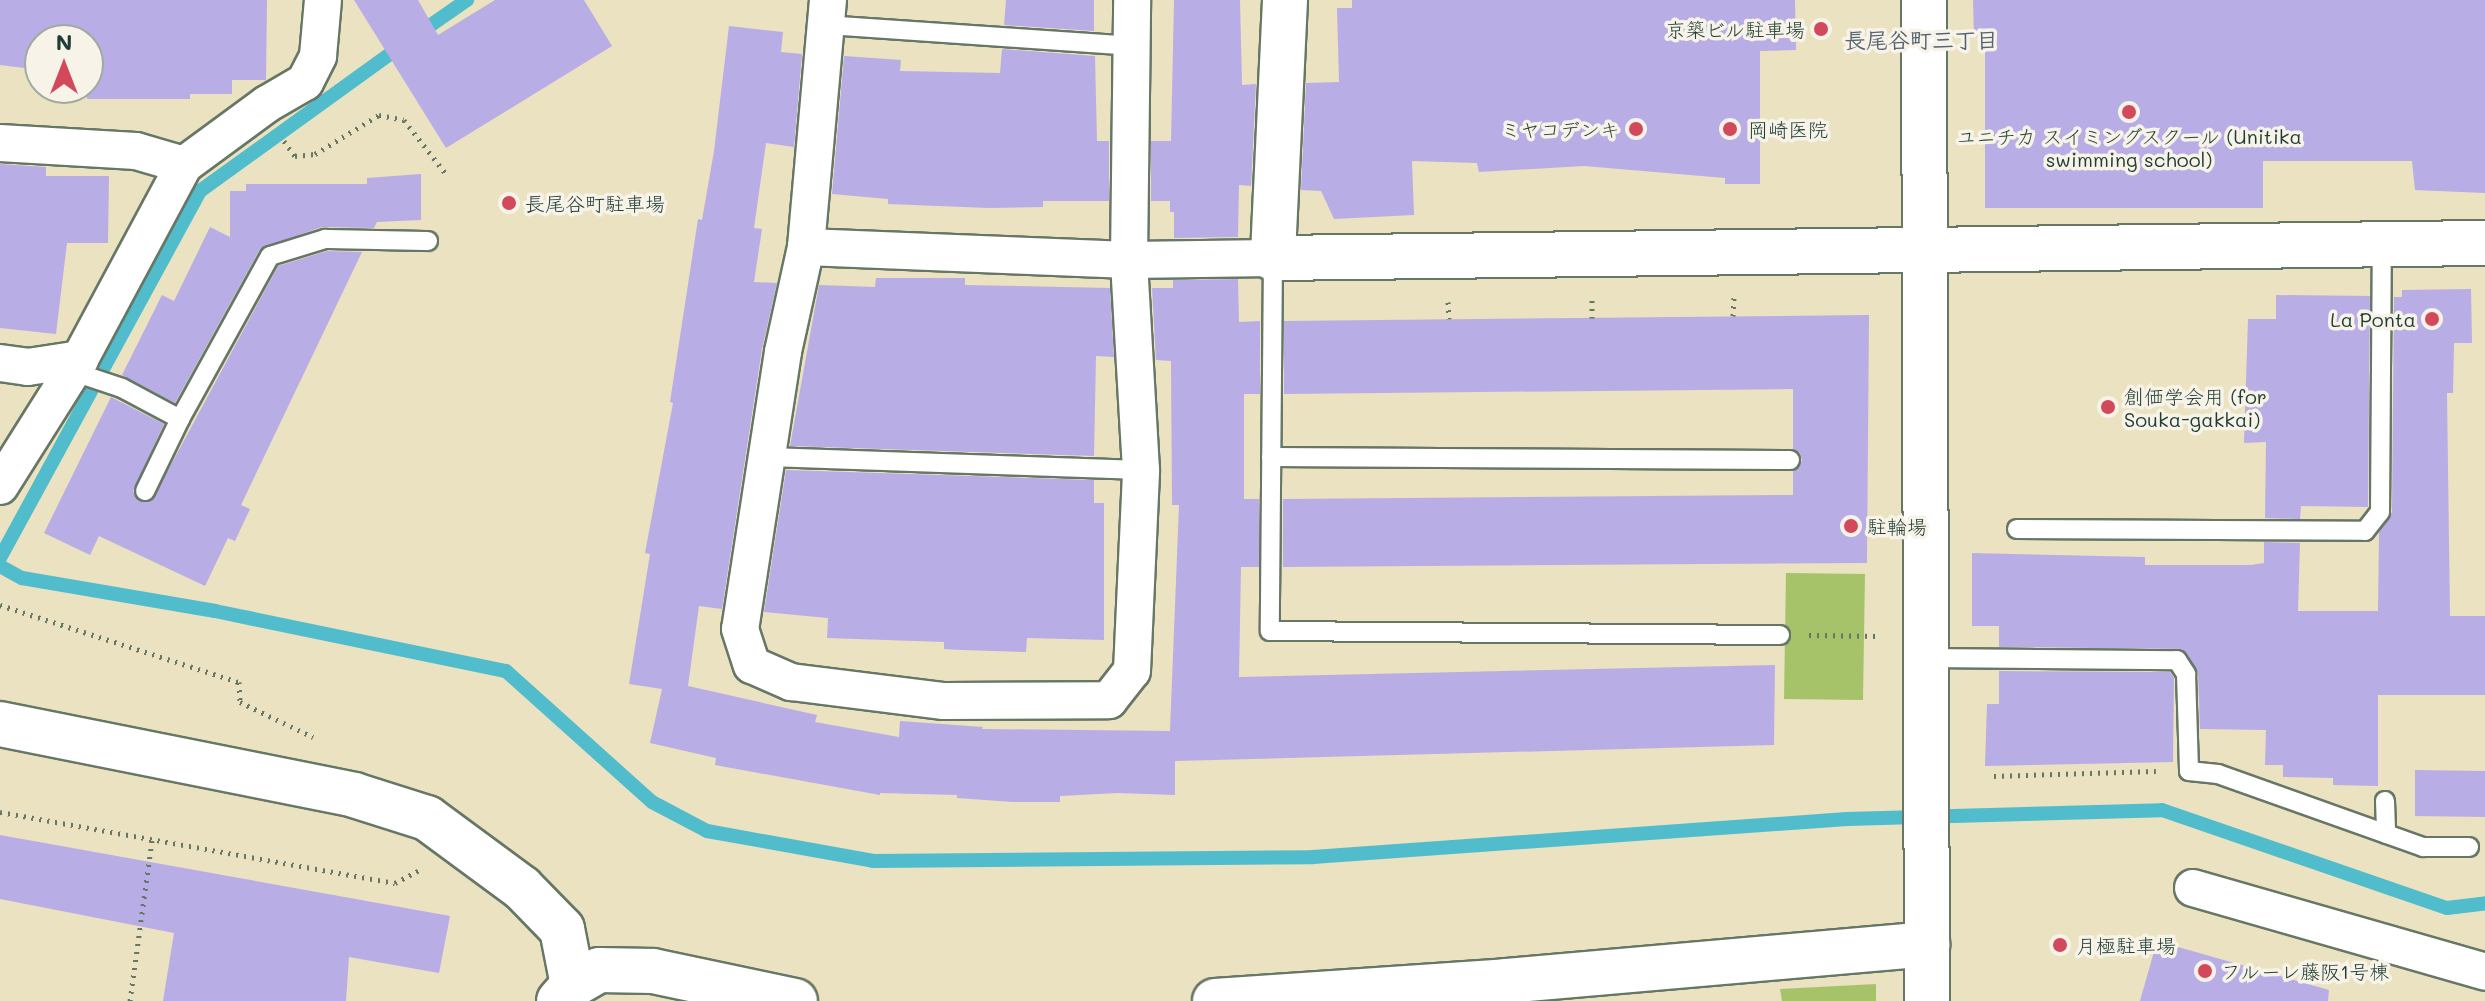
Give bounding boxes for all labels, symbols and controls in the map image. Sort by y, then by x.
place label: 京築ビル駐車場 [1665,17,1805,41]
marker: 京築ビル駐車場 [1812,20,1830,38]
north arrow [24,24,104,104]
text: N [56,27,72,56]
district label: 長尾谷町三丁目 [1844,27,1998,53]
marker: ユニチカ スイミングスクール (Unitika swimming school) [2120,103,2138,121]
place label: ミヤコデンキ [1500,117,1620,141]
place label: 岡崎医院 [1748,117,1828,141]
marker: 岡崎医院 [1719,118,1741,140]
marker: ミヤコデンキ [1627,120,1645,138]
place label: ユニチカ スイミングスクール (Unitika swimming school) [1955,124,2303,171]
place label: 長尾谷町駐車場 [525,191,665,215]
marker: 長尾谷町駐車場 [500,194,518,212]
place label: La Ponta [2330,307,2416,331]
marker: La Ponta [2423,310,2441,328]
place label: 創価学会用 (for Souka-gakkai) [2124,384,2267,431]
marker: 創価学会用 (for Souka-gakkai) [2099,398,2117,416]
place label: 駐輪場 [1867,514,1927,538]
marker: 駐輪場 [1842,517,1860,535]
place label: 月極駐車場 [2076,933,2176,957]
marker: 月極駐車場 [2051,936,2069,954]
place label: フルーレ藤阪1号棟 [2221,959,2391,983]
marker: フルーレ藤阪1号棟 [2196,962,2214,980]

